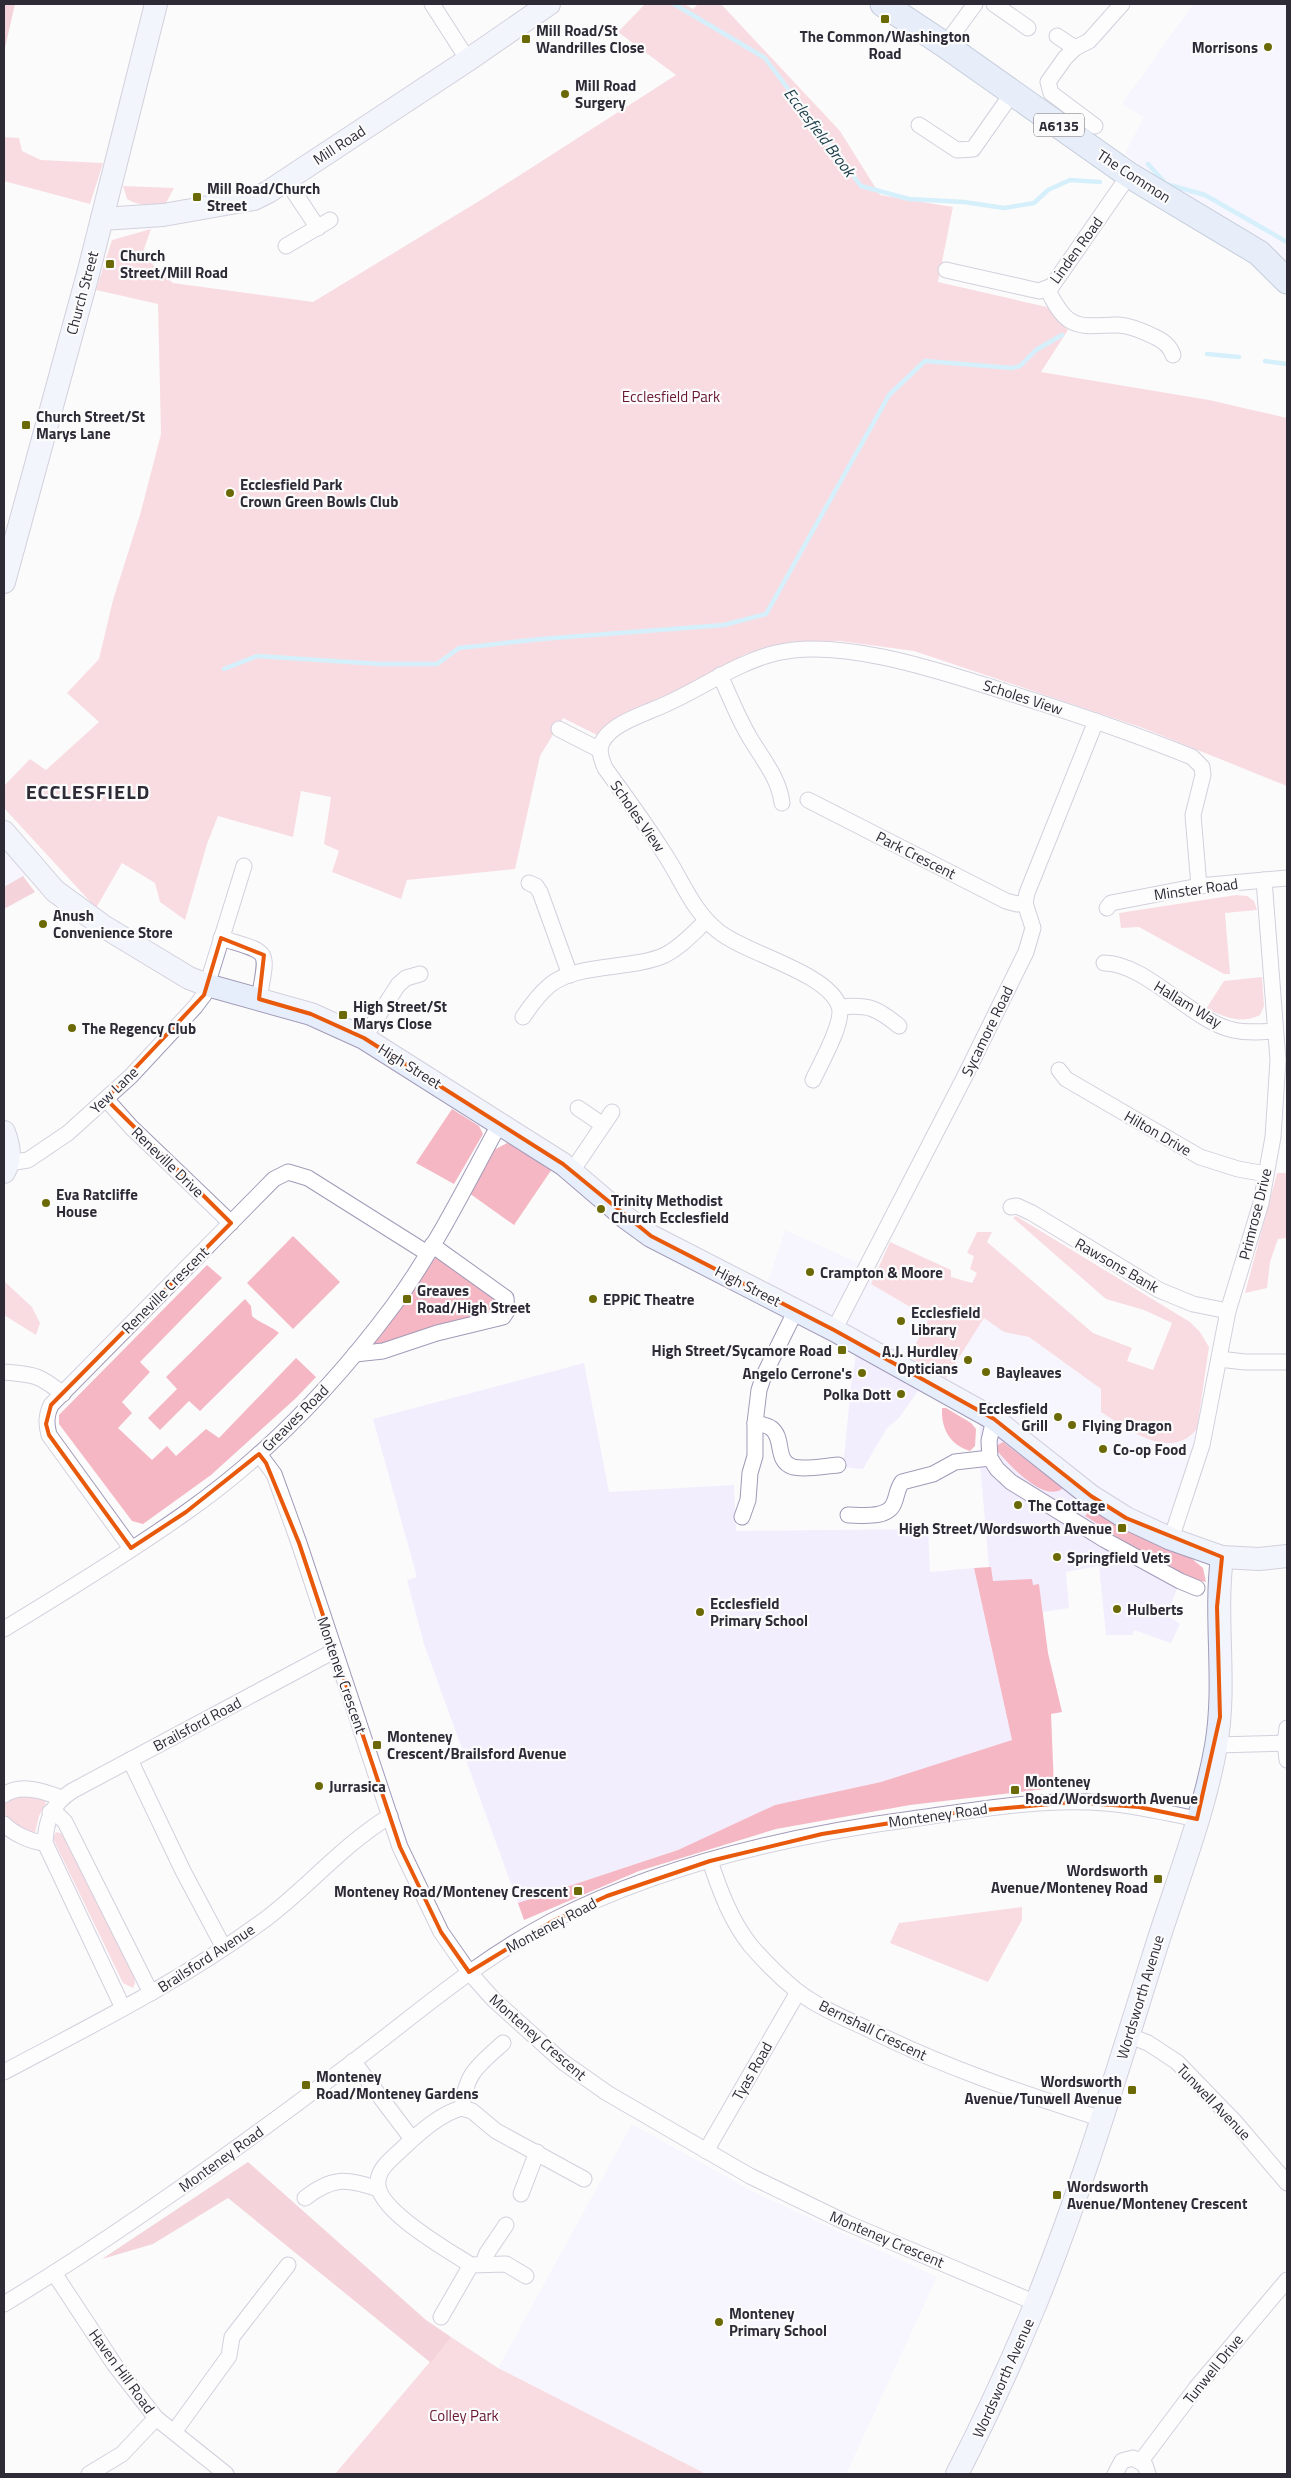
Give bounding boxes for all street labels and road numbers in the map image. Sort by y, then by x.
road number: A6135 [1034,114,1084,136]
street label: Mill Road [308,119,370,171]
street label: The Common [1093,144,1175,208]
street label: Linden Road [1044,212,1108,288]
street label: Church Street [60,248,104,337]
street label: Scholes View [980,673,1066,721]
street label: Scholes View [605,775,671,857]
street label: Park Crescent [872,825,961,885]
street label: Minster Road [1152,872,1240,906]
street label: Hallam Way [1150,975,1226,1033]
street label: Sycamore Road [955,982,1019,1080]
street label: High Street [374,1037,447,1095]
street label: Yew Lane [85,1061,143,1119]
street label: Hilton Drive [1120,1104,1196,1162]
street label: Reneville Drive [126,1121,210,1203]
street label: Primrose Drive [1233,1166,1277,1262]
street label: Rawsons Bank [1071,1232,1163,1298]
street label: Reneville Crescent [116,1241,214,1339]
street label: High Street [711,1260,786,1313]
street label: Greaves Road [256,1379,334,1457]
street label: Monteney Crescent [311,1613,373,1737]
street label: Brailsford Road [149,1691,245,1757]
street label: Monteney Road [887,1797,989,1833]
street label: Monteney Road [502,1891,600,1959]
street label: Brailsford Avenue [153,1918,259,1998]
street label: Wordsworth Avenue [1110,1932,1170,2062]
street label: Monteney Crescent [484,1988,592,2086]
street label: Bernshall Crescent [815,1994,932,2066]
street label: Tyas Road [726,2037,778,2105]
street label: Tunwell Avenue [1171,2059,1257,2145]
street label: Monteney Road [174,2120,268,2198]
street label: Monteney Crescent [826,2205,948,2274]
street label: Wordsworth Avenue [966,2315,1040,2441]
street label: Haven Hill Road [83,2324,161,2418]
street label: Tunwell Drive [1177,2329,1249,2409]

